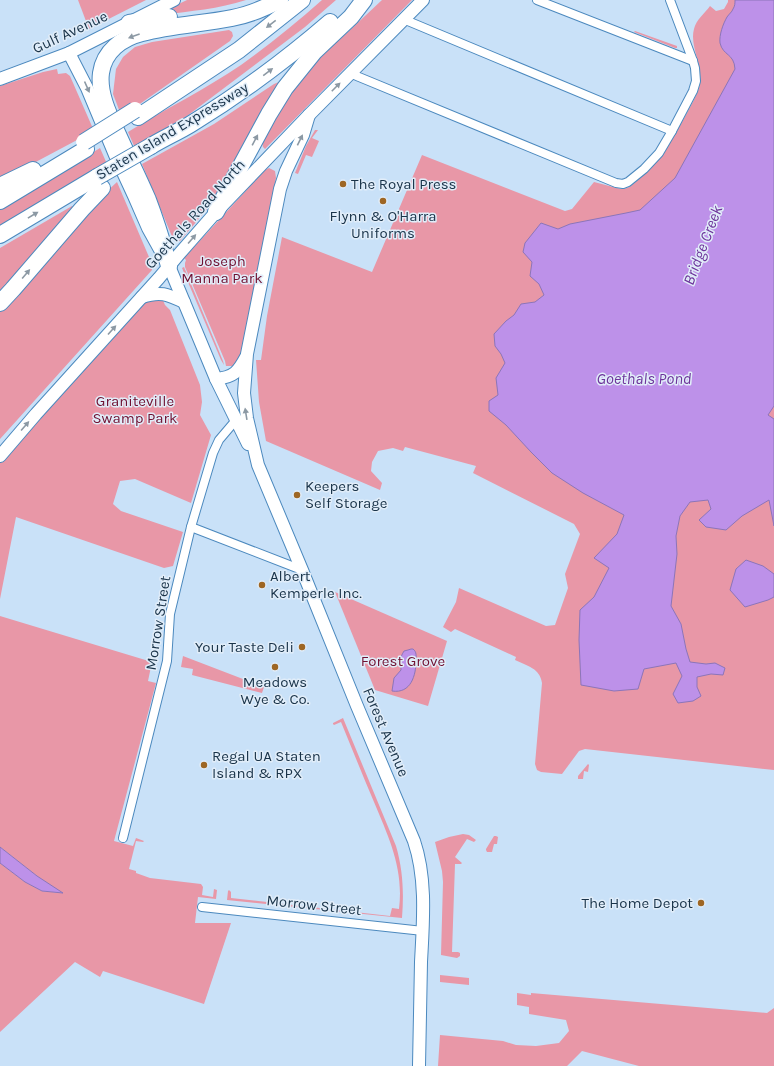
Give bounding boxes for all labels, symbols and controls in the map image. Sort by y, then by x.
street label: Gulf Avenue [29,7,111,57]
one-way arrow [266,20,277,29]
one-way arrow [128,33,140,39]
one-way arrow [262,67,273,76]
street label: Staten Island Expressway [92,78,252,184]
one-way arrow [84,81,90,93]
one-way arrow [331,82,341,92]
one-way arrow [251,135,258,146]
one-way arrow [297,135,303,146]
street label: Goethals Road North [141,156,249,272]
place label: The Royal Press [351,175,456,193]
marker: The Royal Press [338,179,348,189]
marker: Flynn & O'Harra Uniforms [378,196,388,206]
water label: Bridge Creek [679,202,727,288]
place label: Flynn & O'Harra Uniforms [329,207,437,242]
one-way arrow [27,212,39,219]
one-way arrow [188,233,197,244]
park label: Joseph Manna Park [181,252,263,287]
one-way arrow [21,269,31,279]
one-way arrow [107,325,116,334]
water label: Goethals Pond [597,369,692,388]
park label: Graniteville Swamp Park [93,392,178,427]
one-way arrow [243,407,249,420]
one-way arrow [21,421,30,432]
place label: Keepers Self Storage [305,477,387,512]
marker: Keepers Self Storage [292,490,302,500]
place label: Albert Kemperle Inc. [270,567,362,602]
street label: Morrow Street [142,574,174,672]
marker: Albert Kemperle Inc. [257,580,267,590]
place label: Your Taste Deli [195,638,294,656]
marker: Your Taste Deli [297,642,307,652]
park label: Forest Grove [361,652,445,670]
marker: Meadows Wye & Co. [270,662,280,672]
place label: Meadows Wye & Co. [240,673,310,708]
street label: Forest Avenue [359,685,413,779]
place label: Regal UA Staten Island & RPX [212,747,321,782]
marker: Regal UA Staten Island & RPX [199,760,209,770]
street label: Morrow Street [266,891,363,919]
place label: The Home Depot [581,894,693,912]
marker: The Home Depot [696,898,706,908]

